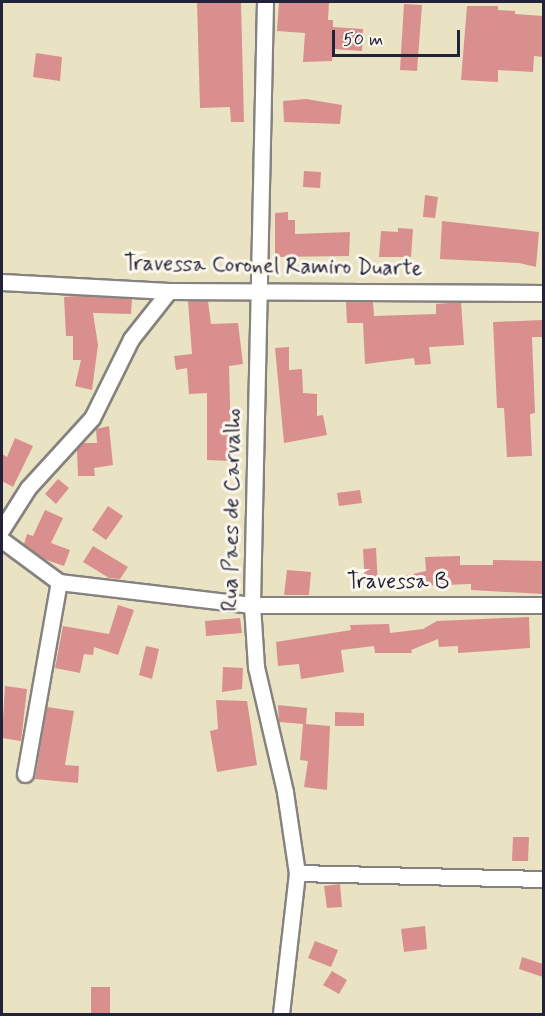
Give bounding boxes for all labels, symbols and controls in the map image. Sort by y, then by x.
scale bar [335,18,462,56]
text: 50 m [343,28,383,52]
street label: Travessa Coronel Ramiro Duarte [121,251,425,283]
street label: Rua Paes de Carvalho [218,412,248,608]
street label: Travessa B [347,570,449,596]

